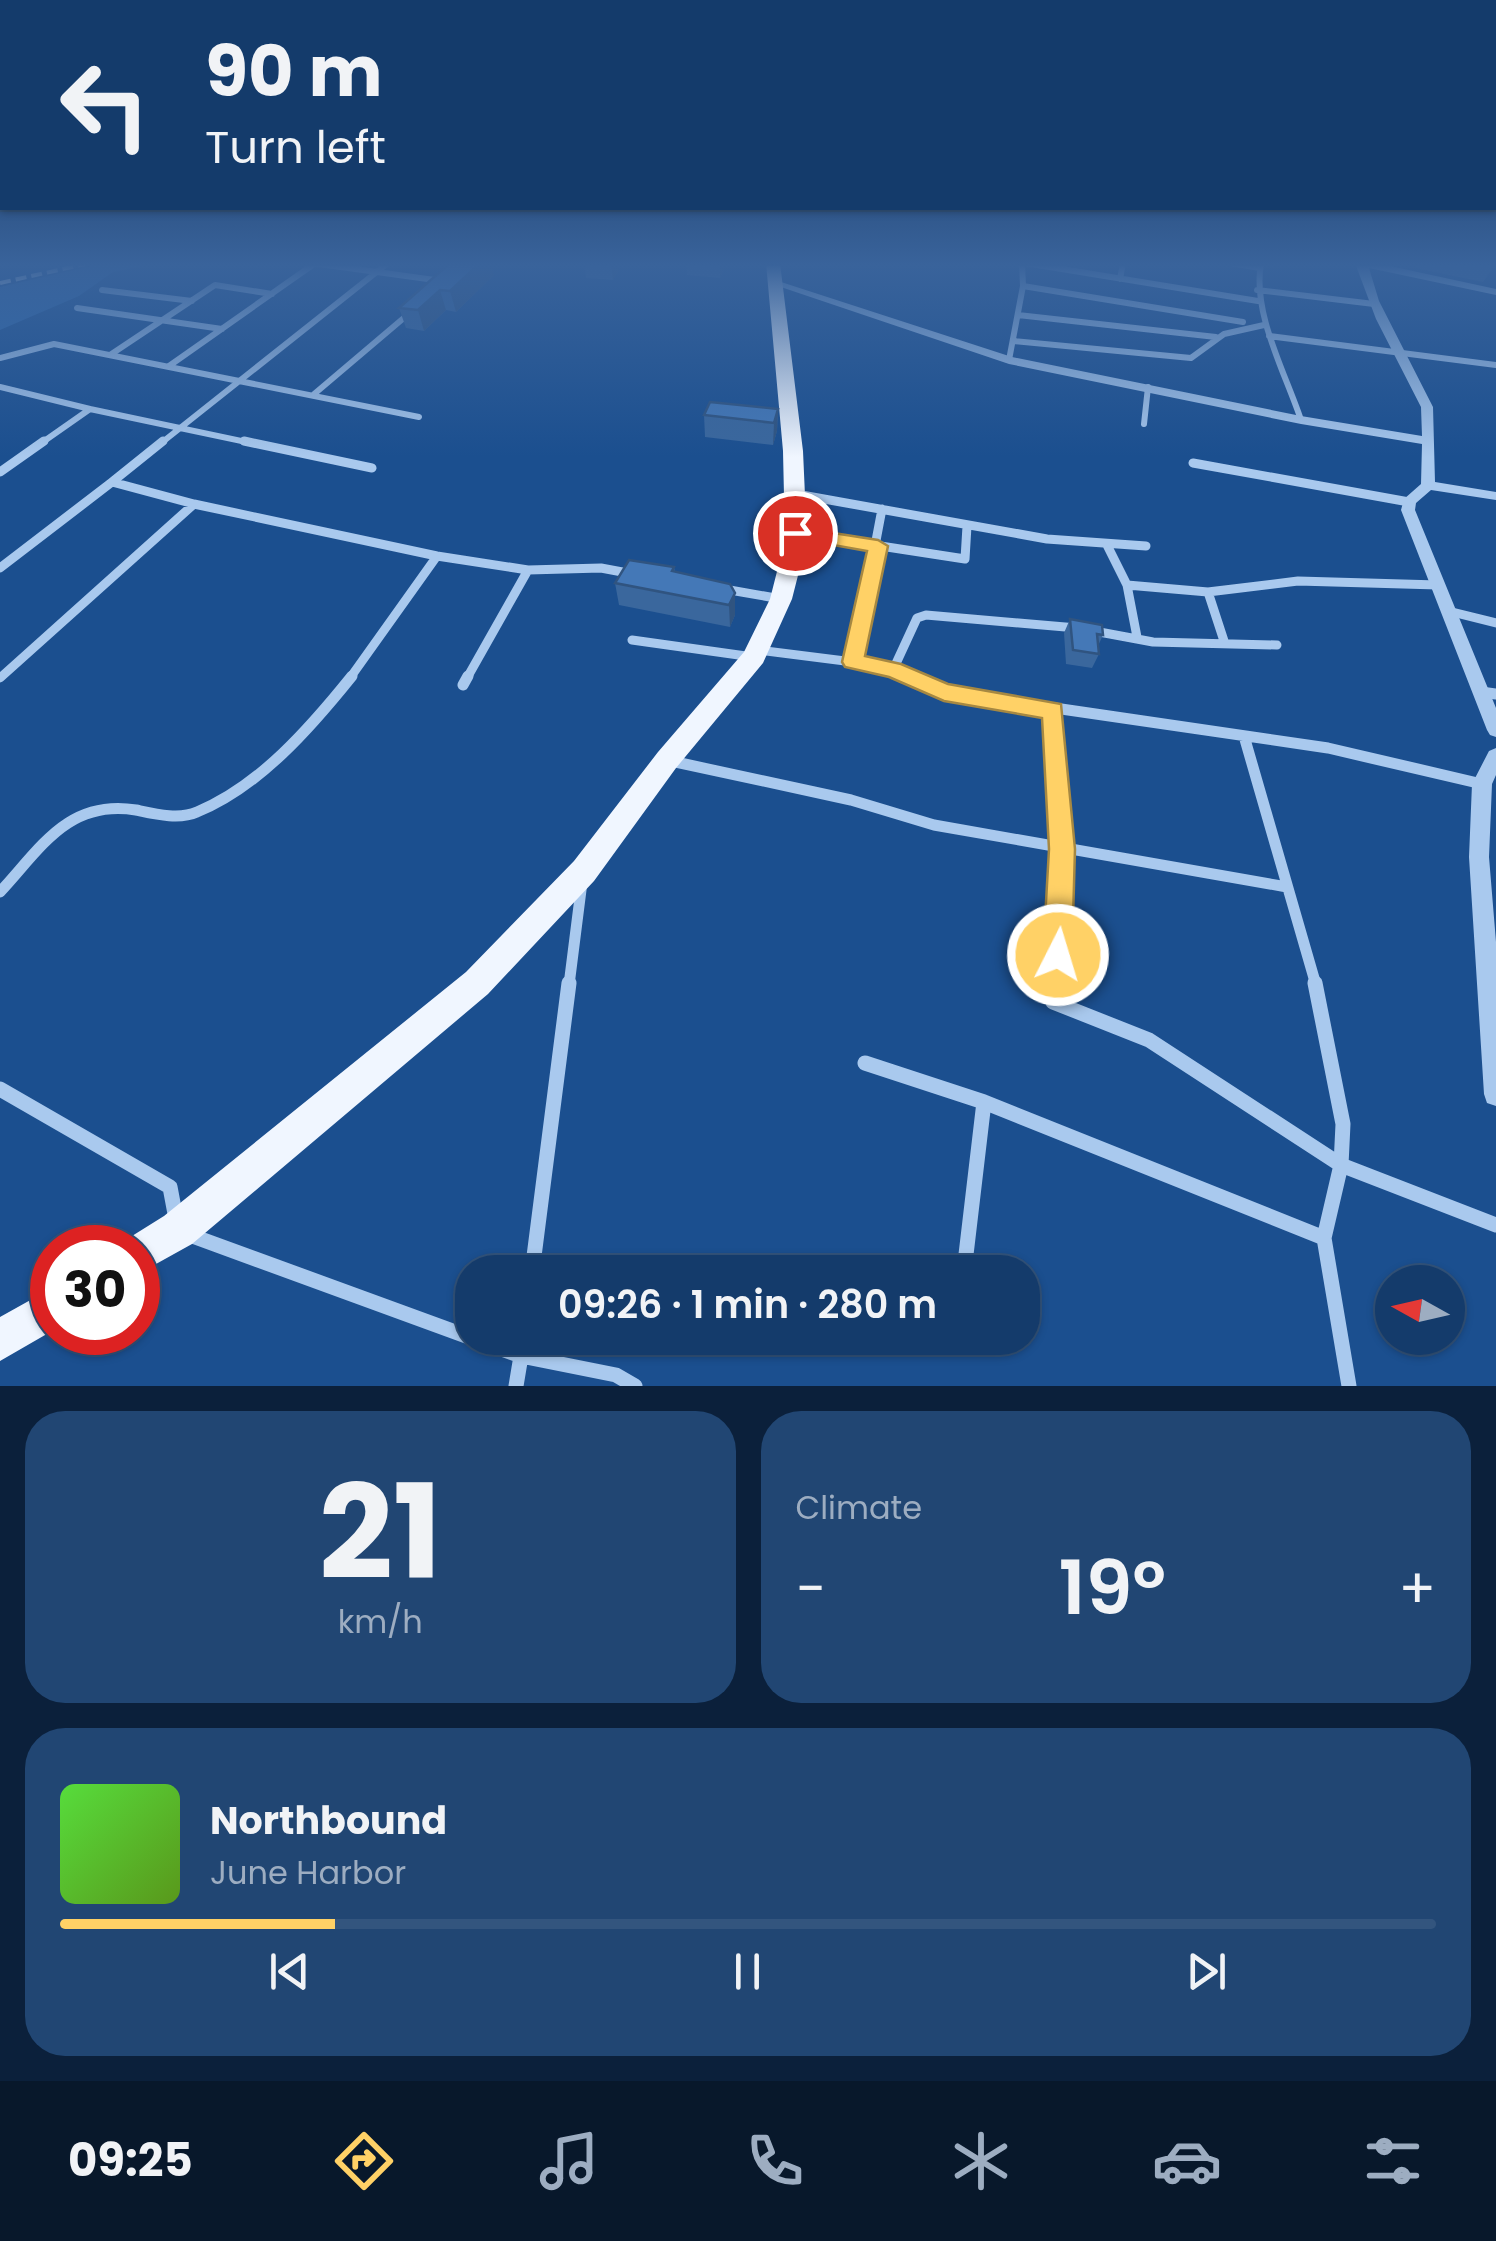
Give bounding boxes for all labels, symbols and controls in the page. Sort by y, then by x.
text: 90 m [205,22,383,121]
icon: left [40,40,170,170]
text: Turn left [205,116,386,179]
pin [753,491,838,576]
icon: arrive [768,506,823,561]
position arrow [1006,903,1110,1007]
speed limit sign: 30 [30,1225,160,1355]
north arrow [1375,1265,1465,1355]
map controls [1375,1265,1465,1355]
text: 09:26 · 1 min · 280 m [558,1278,937,1331]
text: 21 [319,1441,442,1624]
text: Climate [796,1485,922,1530]
text: 19° [1058,1535,1166,1640]
text: − [796,1550,826,1627]
text: + [1398,1550,1436,1627]
text: km/h [338,1599,423,1644]
text: Northbound [210,1794,447,1847]
text: June Harbor [210,1850,406,1895]
icon: previous [262,1944,317,1999]
icon: pause [720,1944,775,1999]
icon: next [1179,1944,1234,1999]
icon: directions [329,2126,399,2196]
icon: music [534,2126,604,2196]
icon: phone [740,2126,810,2196]
icon: climate [946,2126,1016,2196]
icon: car [1152,2126,1222,2196]
icon: filters [1358,2126,1428,2196]
text: 09:25 [68,2129,193,2192]

